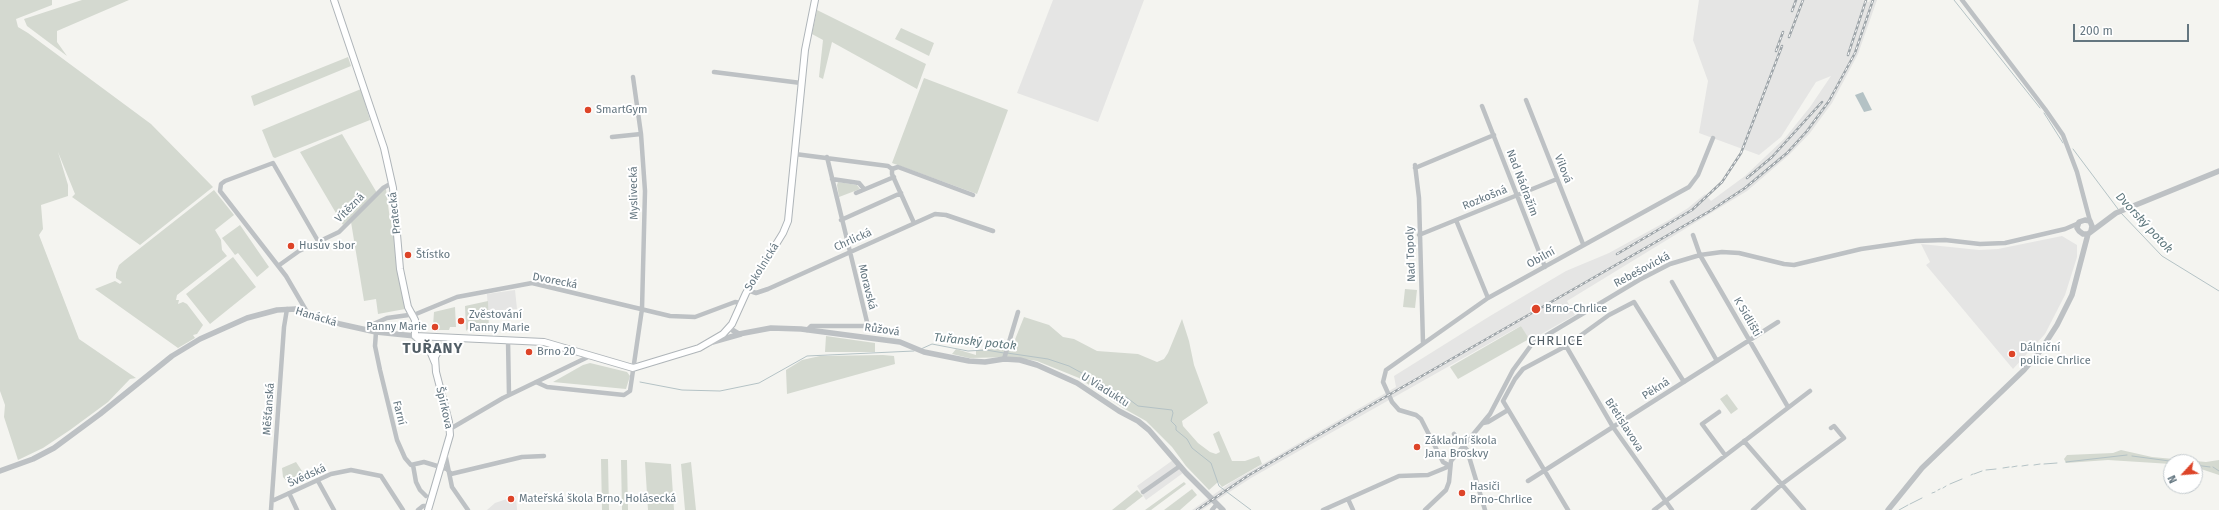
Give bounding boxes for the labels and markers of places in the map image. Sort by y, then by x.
place label: SmartGym [596,103,647,117]
marker: SmartGym [583,105,593,115]
place label: Husův sbor [299,239,355,253]
marker: Husův sbor [286,241,296,251]
place label: Štístko [416,248,450,262]
marker: Štístko [403,250,413,260]
place label: Brno-Chrlice [1545,302,1607,316]
marker: Brno-Chrlice [1530,303,1542,315]
place label: Zvěstování Panny Marie [469,308,530,334]
marker: Zvěstování Panny Marie [456,316,466,326]
place label: Panny Marie [366,320,427,334]
marker: Panny Marie [430,322,440,332]
place label: Dálniční policie Chrlice [2020,341,2091,367]
place label: Brno 20 [537,345,575,359]
marker: Brno 20 [524,347,534,357]
marker: Dálniční policie Chrlice [2007,349,2017,359]
place label: Základní škola Jana Broskvy [1425,434,1497,460]
marker: Základní škola Jana Broskvy [1412,442,1422,452]
place label: Hasiči Brno-Chrlice [1470,480,1532,506]
marker: Hasiči Brno-Chrlice [1457,488,1467,498]
place label: Mateřská škola Brno, Holásecká [519,492,676,506]
marker: Mateřská škola Brno, Holásecká [506,494,516,504]

